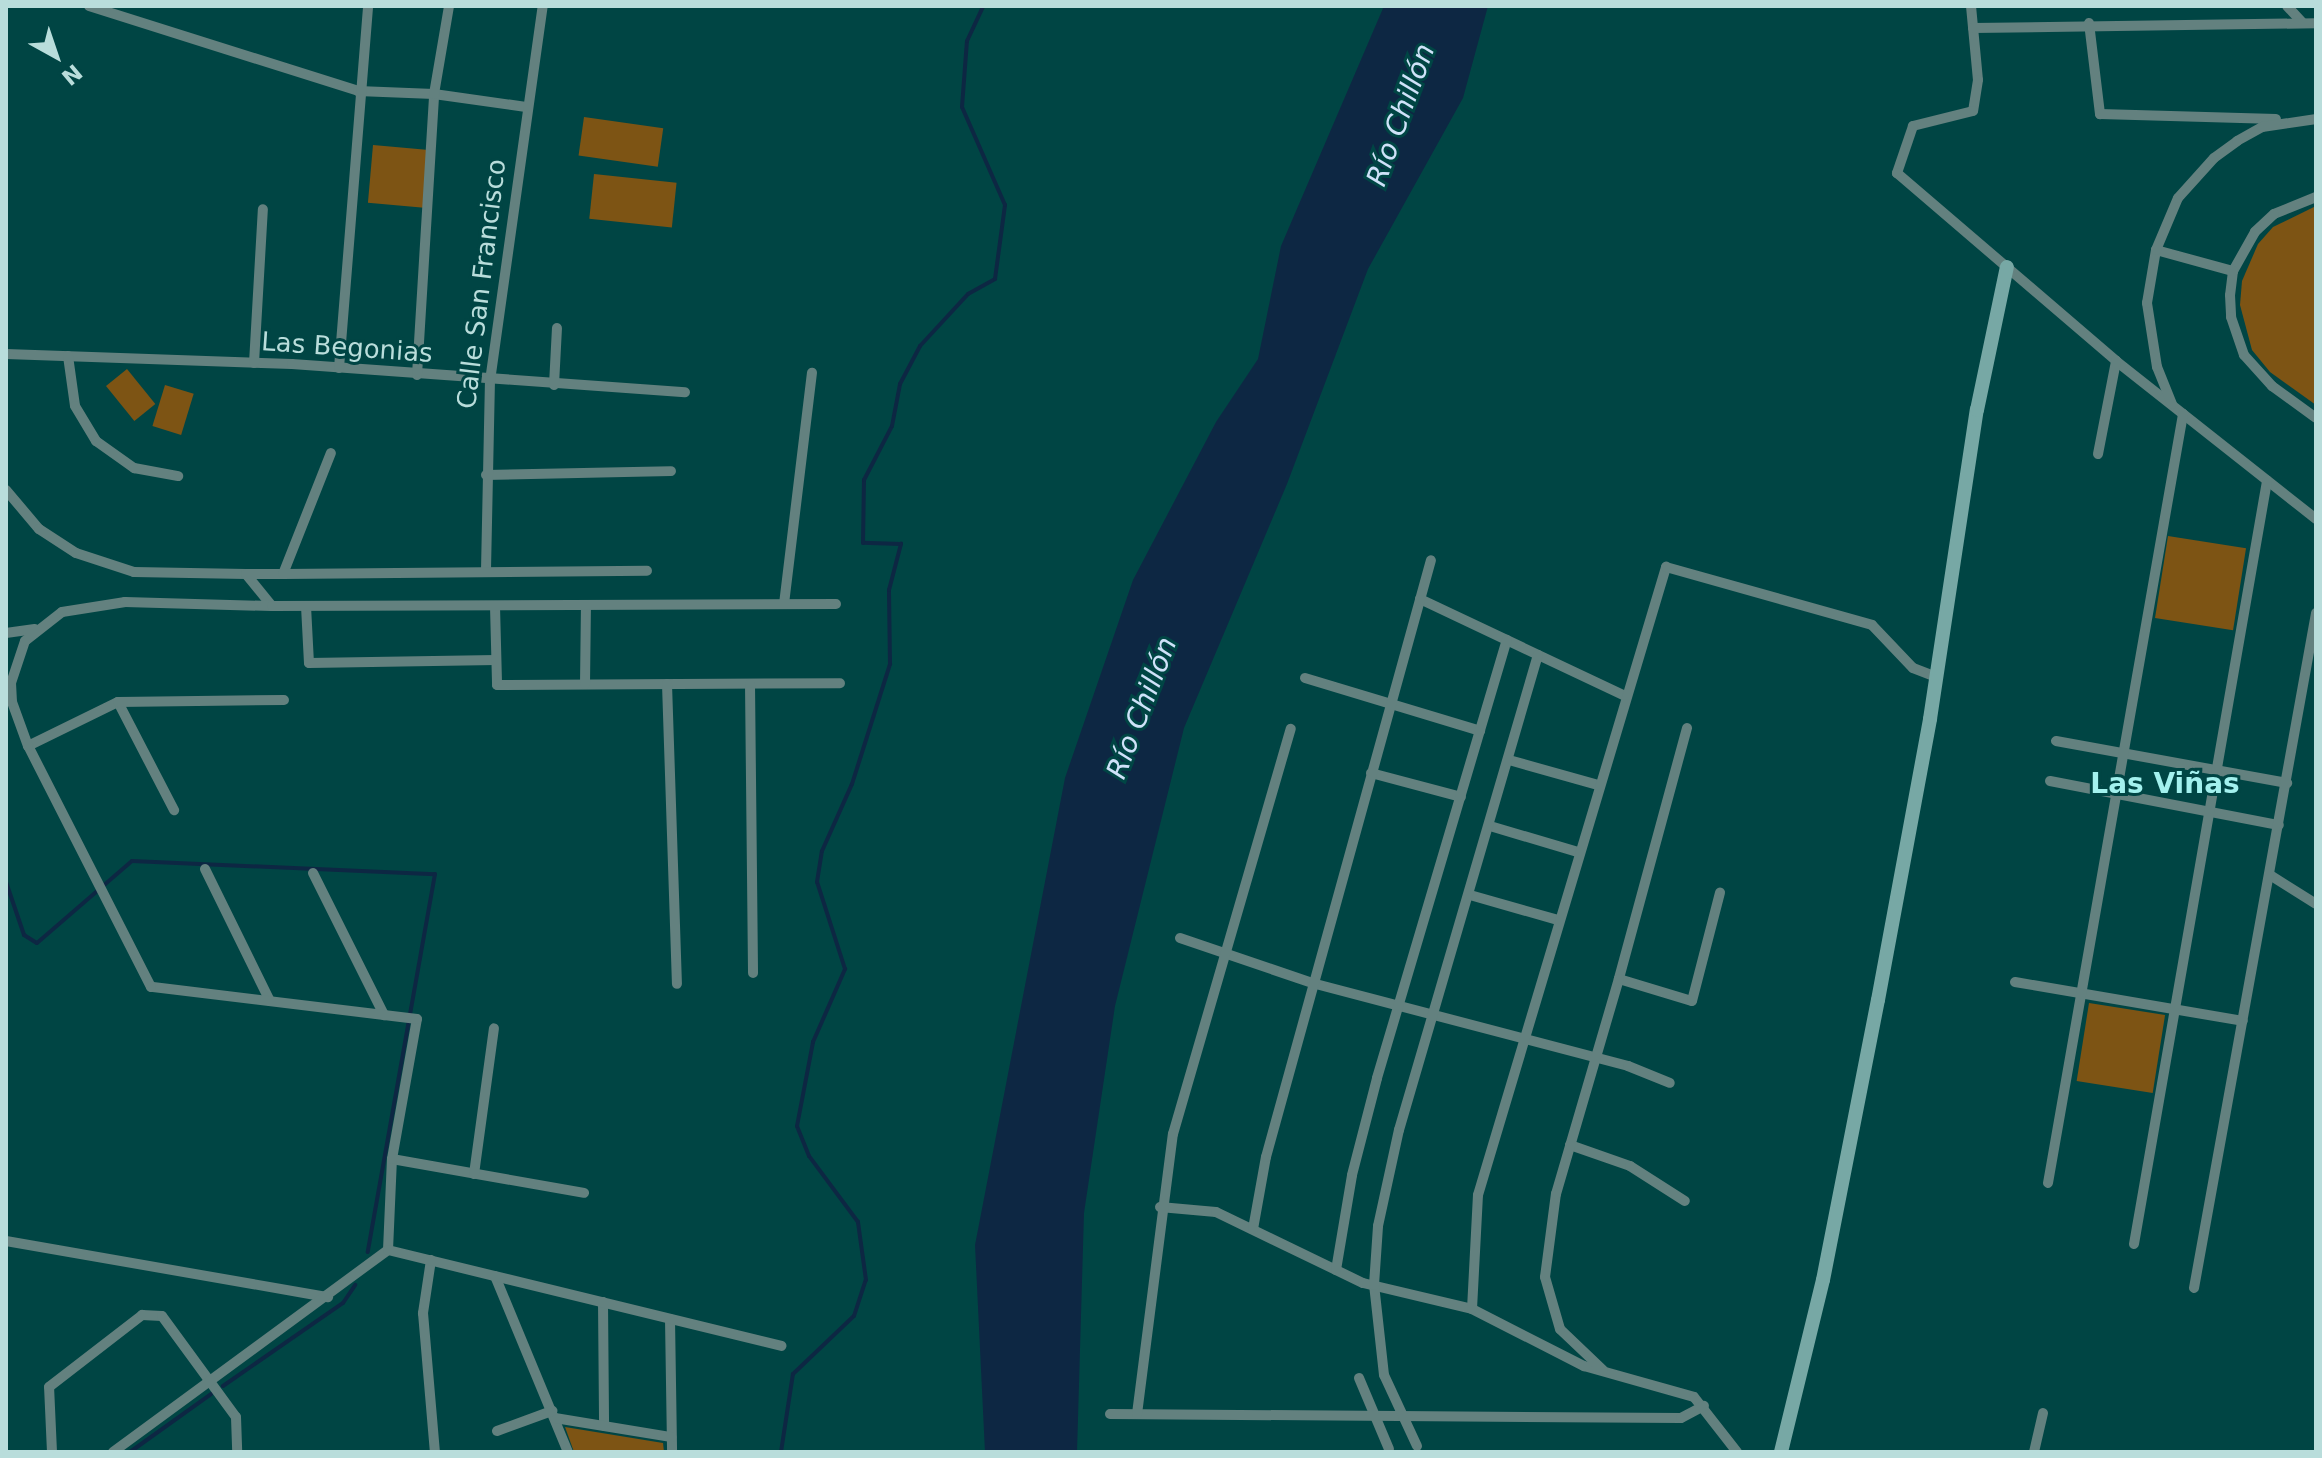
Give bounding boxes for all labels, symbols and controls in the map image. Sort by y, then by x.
north arrow [16,16,96,96]
water label: Río Chillón [1360,39,1442,191]
text: N [57,59,87,90]
street label: Calle San Francisco [451,157,513,411]
street label: Las Begonias [260,326,434,370]
water label: Río Chillón [1100,633,1184,783]
district label: Las Viñas [2090,767,2240,801]

